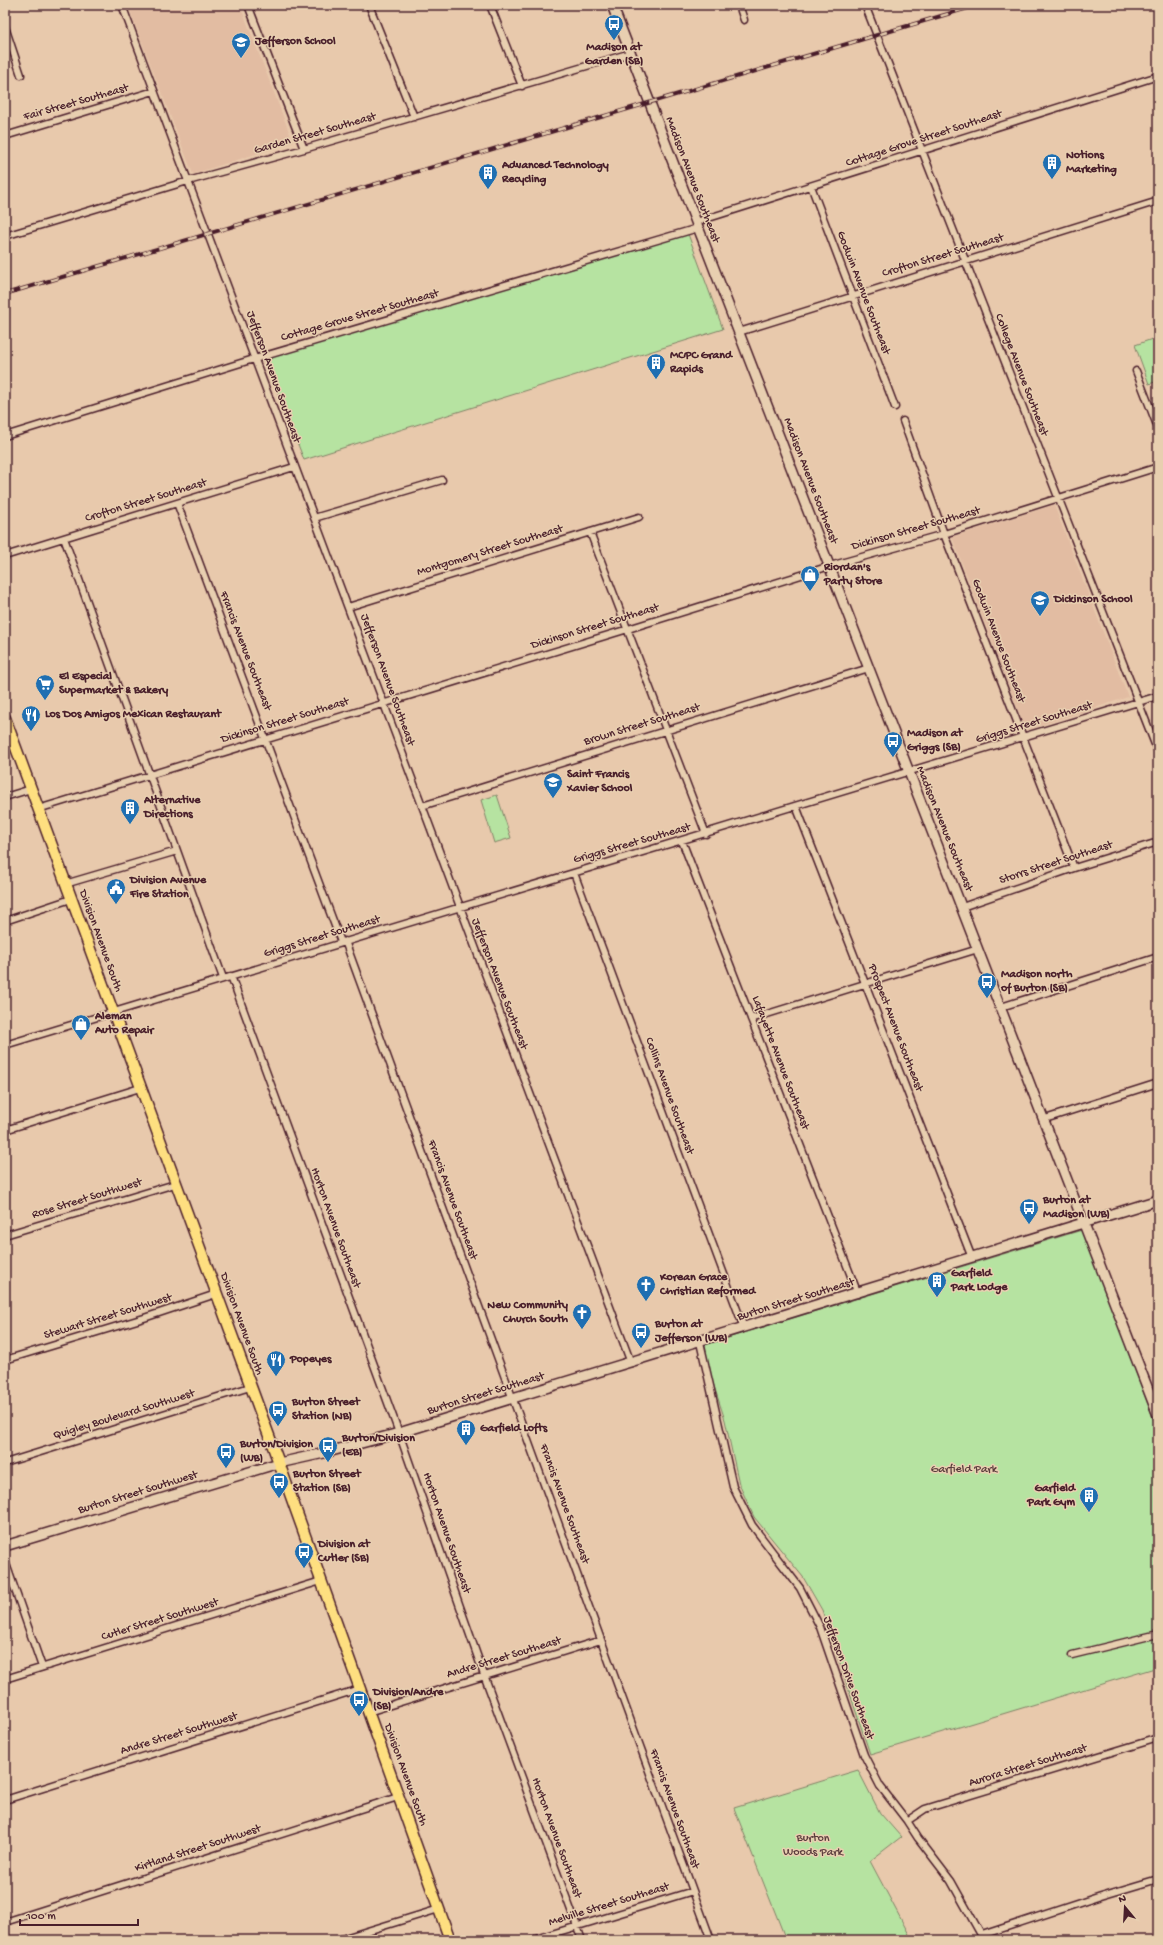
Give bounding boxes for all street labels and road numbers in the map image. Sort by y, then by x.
street label: Fair Street Southeast [21,81,131,125]
street label: Cottage Grove Street Southeast [844,107,1005,171]
street label: Garden Street Southeast [252,110,379,158]
street label: Madison Avenue Southeast [662,115,723,246]
street label: Godwin Avenue Southeast [833,229,893,358]
street label: Crofton Street Southeast [881,231,1006,281]
street label: Cottage Grove Street Southeast [280,286,441,345]
street label: Jefferson Avenue Southeast [243,309,304,446]
street label: College Avenue Southeast [991,312,1051,439]
street label: Madison Avenue Southeast [780,416,841,547]
street label: Crofton Street Southeast [84,476,209,526]
street label: Dickinson Street Southeast [849,504,983,554]
street label: Montgomery Street Southeast [415,522,566,580]
street label: Godwin Avenue Southeast [968,577,1028,706]
street label: Francis Avenue Southeast [215,588,275,714]
street label: Dickinson Street Southeast [528,601,662,653]
street label: Jefferson Avenue Southeast [357,612,418,749]
street label: Dickinson Street Southeast [218,695,352,747]
street label: Griggs Street Southeast [974,698,1095,747]
street label: Brown Street Southeast [582,700,703,750]
street label: Madison Avenue Southeast [912,764,976,895]
street label: Griggs Street Southeast [572,820,693,867]
street label: Storrs Street Southeast [998,838,1115,888]
street label: Division Avenue South [75,887,125,995]
street label: Griggs Street Southeast [262,912,383,961]
street label: Jefferson Avenue Southeast [467,916,531,1053]
street label: Prospect Avenue Southeast [864,961,926,1095]
street label: Lafayette Avenue Southeast [748,994,812,1133]
street label: Collins Avenue Southeast [641,1036,697,1157]
street label: Francis Avenue Southeast [423,1137,481,1263]
street label: Horton Avenue Southeast [307,1166,364,1291]
street label: Rose Street Southwest [30,1175,145,1222]
street label: Division Avenue South [216,1270,266,1378]
street label: Burton Street Southeast [735,1275,857,1325]
street label: Stewart Street Southwest [42,1291,175,1343]
street label: Burton Street Southeast [425,1369,547,1419]
street label: Quigley Boulevard Southwest [52,1386,197,1443]
street label: Francis Avenue Southeast [535,1441,593,1567]
street label: Burton Street Southwest [76,1468,200,1518]
street label: Horton Avenue Southeast [419,1471,474,1596]
street label: Cutler Street Southwest [100,1595,221,1644]
street label: Jefferson Drive Southeast [819,1615,877,1742]
street label: Andre Street Southeast [445,1634,564,1682]
street label: Andre Street Southwest [119,1709,240,1758]
street label: Division Avenue South [380,1721,430,1829]
street label: Aurora Street Southeast [967,1741,1090,1791]
street label: Francis Avenue Southeast [645,1746,703,1872]
street label: Horton Avenue Southeast [528,1776,585,1901]
street label: Kirtland Street Southwest [133,1822,264,1876]
street label: Melville Street Southeast [547,1880,672,1930]

